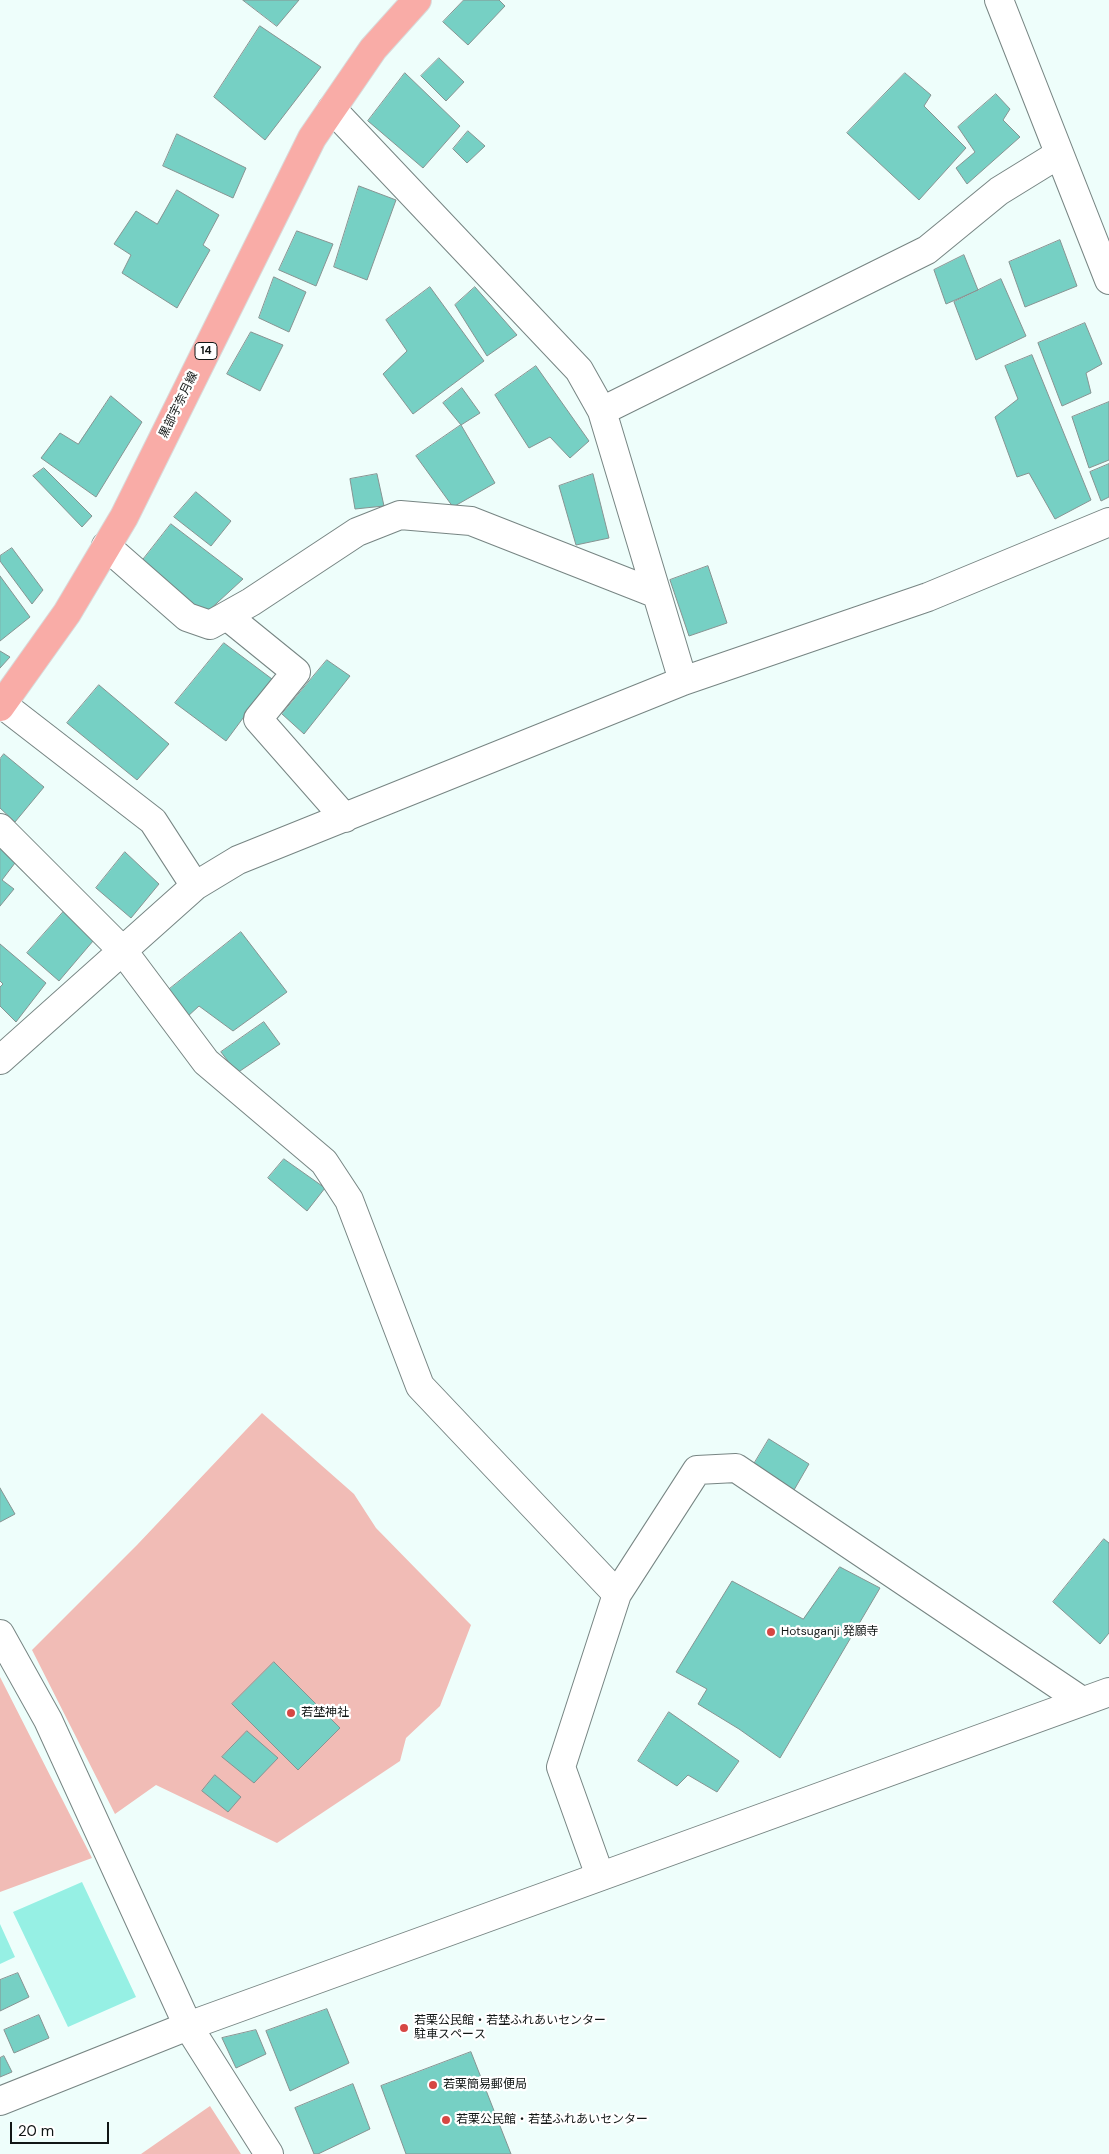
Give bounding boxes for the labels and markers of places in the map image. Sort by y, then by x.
place label: Hotsuganji 発願寺 [781,1625,879,1639]
marker: Hotsuganji 発願寺 [765,1626,777,1638]
place label: 若埜神社 [301,1706,349,1720]
marker: 若埜神社 [285,1707,297,1719]
place label: 若栗公民館・若埜ふれあいセンター 駐車スペース [414,2014,606,2042]
marker: 若栗公民館・若埜ふれあいセンター 駐車スペース [398,2022,410,2034]
place label: 若栗簡易郵便局 [443,2078,527,2092]
marker: 若栗簡易郵便局 [427,2079,439,2091]
place label: 若栗公民館・若埜ふれあいセンター [456,2113,648,2127]
marker: 若栗公民館・若埜ふれあいセンター [440,2114,452,2126]

